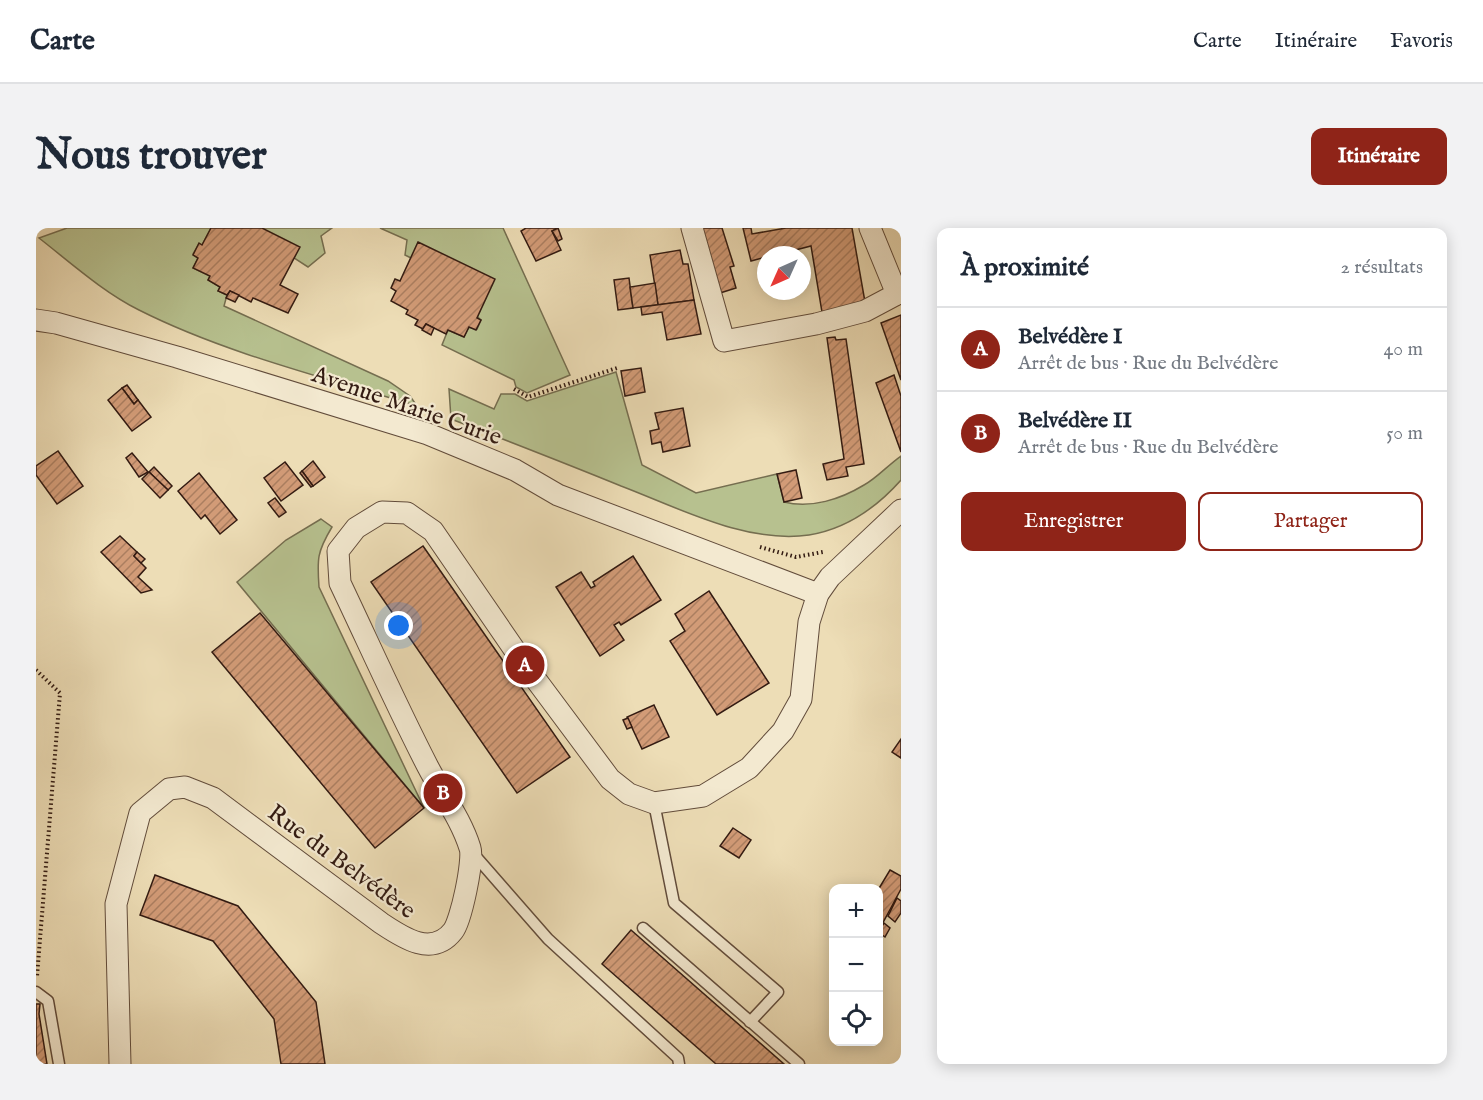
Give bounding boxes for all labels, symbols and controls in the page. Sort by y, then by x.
text: Carte [30,24,95,59]
text: Carte [1193,28,1242,55]
text: Itinéraire [1275,28,1357,55]
text: Favoris [1390,28,1453,55]
button: Itinéraire [1311,128,1447,185]
text: Nous trouver [36,130,267,183]
north arrow [757,246,811,300]
text: À proximité [961,251,1089,284]
text: 2 résultats [1340,255,1423,280]
text: Belvédère I [1018,323,1122,351]
text: A [974,337,987,362]
text: 40 m [1384,337,1423,362]
text: Arrêt de bus · Rue du Belvédère [1018,351,1278,376]
street label: Avenue Marie Curie [307,359,505,453]
text: Belvédère II [1018,407,1132,435]
text: B [974,421,987,446]
text: 50 m [1386,421,1423,446]
text: Arrêt de bus · Rue du Belvédère [1018,435,1278,460]
button: Enregistrer [961,492,1186,551]
button: Partager [1198,492,1423,551]
your location [384,611,413,640]
pin: A [506,642,544,688]
pin: B [424,770,462,816]
street label: Rue du Belvédère [261,798,421,926]
map controls [829,884,883,1046]
button: + [829,884,883,938]
button: − [829,938,883,992]
button: locate [829,992,883,1046]

